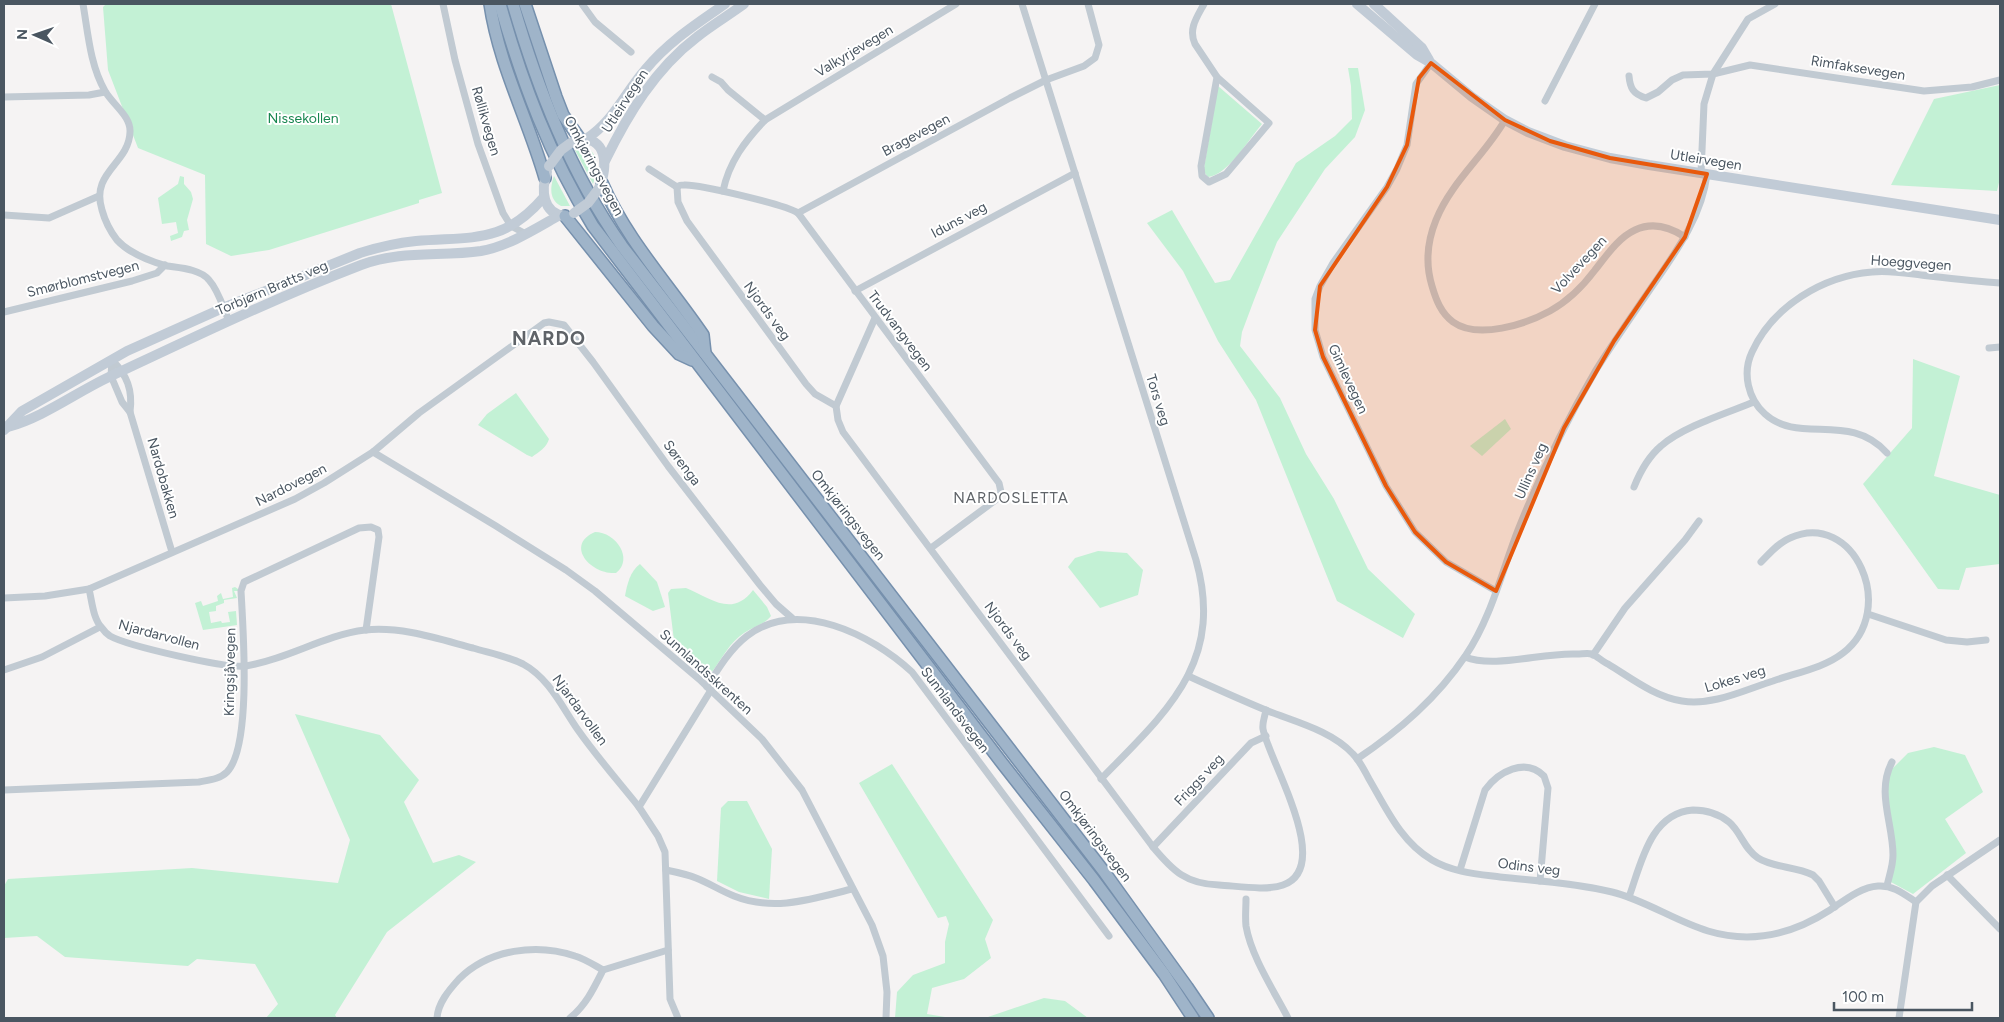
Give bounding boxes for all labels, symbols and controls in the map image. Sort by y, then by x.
north arrow [10,10,60,60]
street label: Valkyrjevegen [812,21,896,81]
text: N [14,29,31,40]
street label: Rimfaksevegen [1810,52,1907,84]
street label: Utleirvegen [598,66,652,136]
street label: Røllikvegen [468,84,504,158]
park label: Nissekollen [267,110,339,127]
street label: Bragevegen [879,110,953,160]
street label: Omkjøringsvegen [561,113,628,219]
street label: Utleirvegen [1669,146,1743,174]
street label: Iduns veg [928,198,990,242]
street label: Volvevegen [1548,232,1610,298]
street label: Hoeggvegen [1870,252,1952,274]
street label: Smørblomstvegen [25,257,141,301]
street label: Torbjørn Bratts veg [214,257,330,319]
street label: Njords veg [740,278,794,344]
street label: Trudvangvegen [864,287,936,375]
district label: NARDO [512,327,586,350]
street label: Gimlevegen [1324,342,1372,417]
street label: Tors veg [1142,372,1174,428]
street label: Nardobakken [143,436,183,521]
street label: Sørenga [659,437,705,489]
street label: Ullins veg [1511,440,1551,502]
street label: Nardovegen [253,460,329,510]
street label: Omkjøringsvegen [807,466,889,564]
district label: NARDOSLETTA [953,489,1069,507]
street label: Njords veg [981,598,1035,664]
street label: Njardarvollen [117,616,202,654]
street label: Sunnlandsskrenten [656,626,756,718]
street label: Kringsjåvegen [221,628,239,716]
street label: Lokes veg [1703,662,1767,696]
street label: Sunnlandsvegen [917,664,993,756]
street label: Njardarvollen [549,671,611,749]
street label: Friggs veg [1171,750,1227,810]
street label: Omkjøringsvegen [1055,787,1135,885]
street label: Odins veg [1497,855,1561,879]
scale bar [1834,980,1972,1012]
text: 100 m [1842,988,1884,1006]

